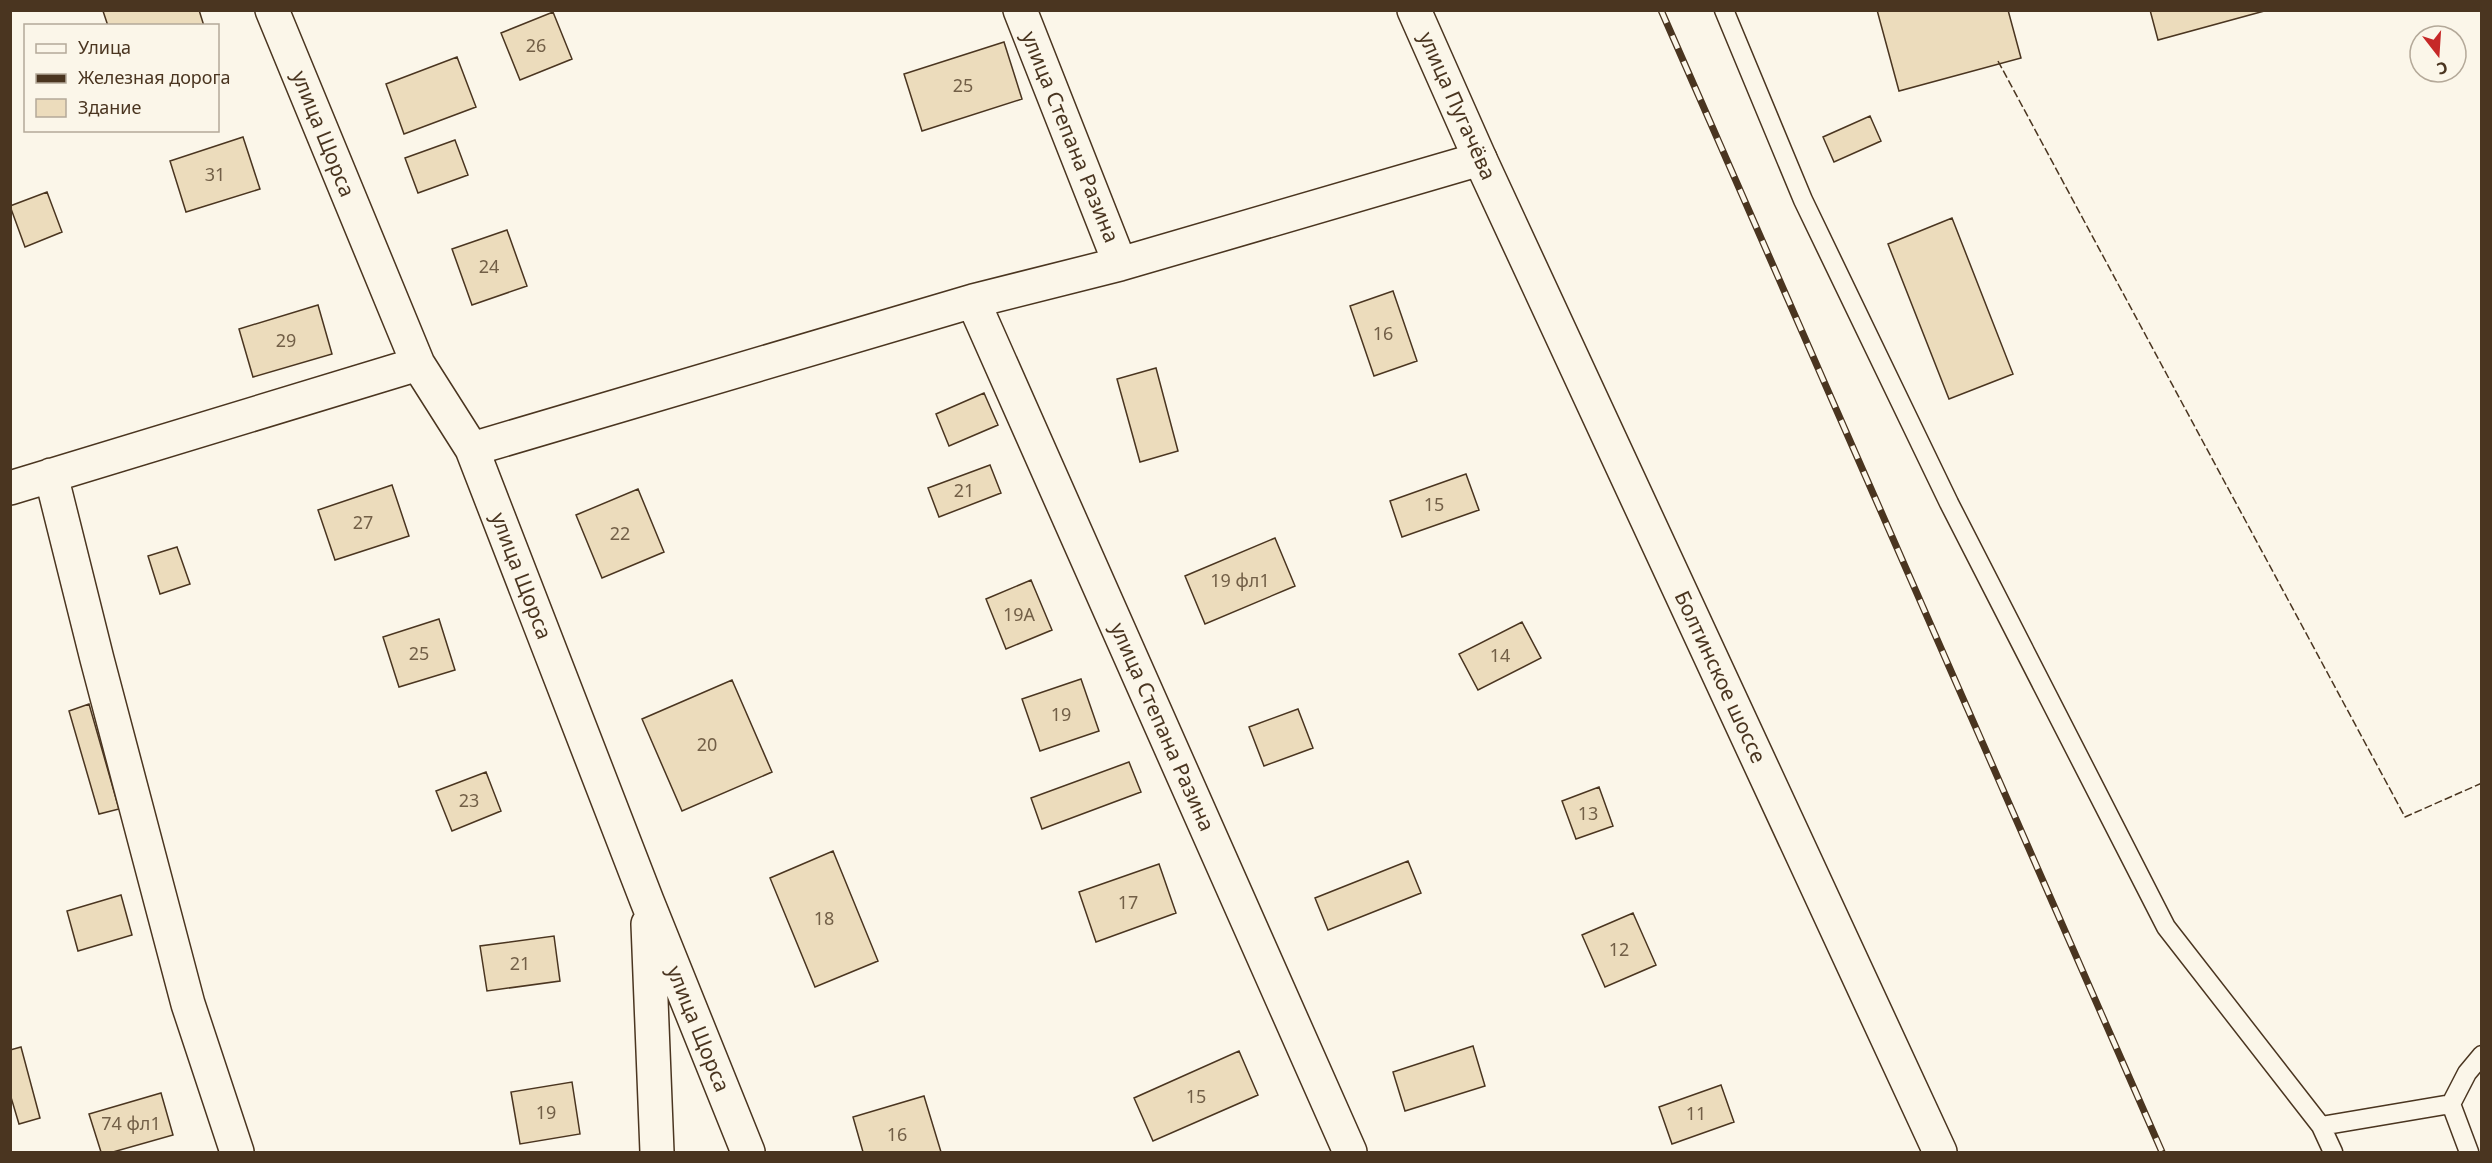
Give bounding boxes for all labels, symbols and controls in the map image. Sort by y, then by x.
legend [24,24,219,132]
north arrow [2408,24,2468,84]
street label: улица Степана Разина [1016,27,1126,247]
street label: улица Пугачёва [1413,27,1503,184]
house number: 26 [526,33,546,57]
text: Улица [78,35,131,59]
text: С [2434,56,2451,80]
text: Железная дорога [78,65,230,89]
street label: улица Щорса [286,66,362,201]
house number: 25 [953,73,973,97]
text: Здание [78,95,142,119]
house number: 31 [205,162,225,186]
house number: 24 [479,254,499,278]
house number: 16 [1373,321,1393,345]
house number: 29 [276,328,296,352]
house number: 21 [954,478,974,502]
house number: 15 [1424,492,1444,516]
street label: улица Щорса [485,508,559,643]
house number: 27 [353,510,373,534]
house number: 22 [610,521,630,545]
house number: 19 фл1 [1210,568,1270,592]
street label: Болтинское шоссе [1669,586,1773,767]
house number: 19А [1003,602,1036,626]
street label: улица Степана Разина [1104,618,1222,835]
house number: 25 [409,641,429,665]
house number: 14 [1490,643,1510,667]
house number: 19 [1051,702,1071,726]
house number: 20 [697,732,717,756]
house number: 23 [459,788,479,812]
house number: 13 [1578,801,1598,825]
house number: 17 [1118,890,1138,914]
house number: 18 [814,906,834,930]
house number: 12 [1609,937,1629,961]
house number: 21 [510,951,530,975]
street label: улица Щорса [661,961,737,1096]
house number: 15 [1186,1084,1206,1108]
house number: 19 [536,1100,556,1124]
house number: 11 [1686,1101,1706,1125]
house number: 74 фл1 [101,1111,161,1135]
house number: 16 [887,1122,907,1146]

